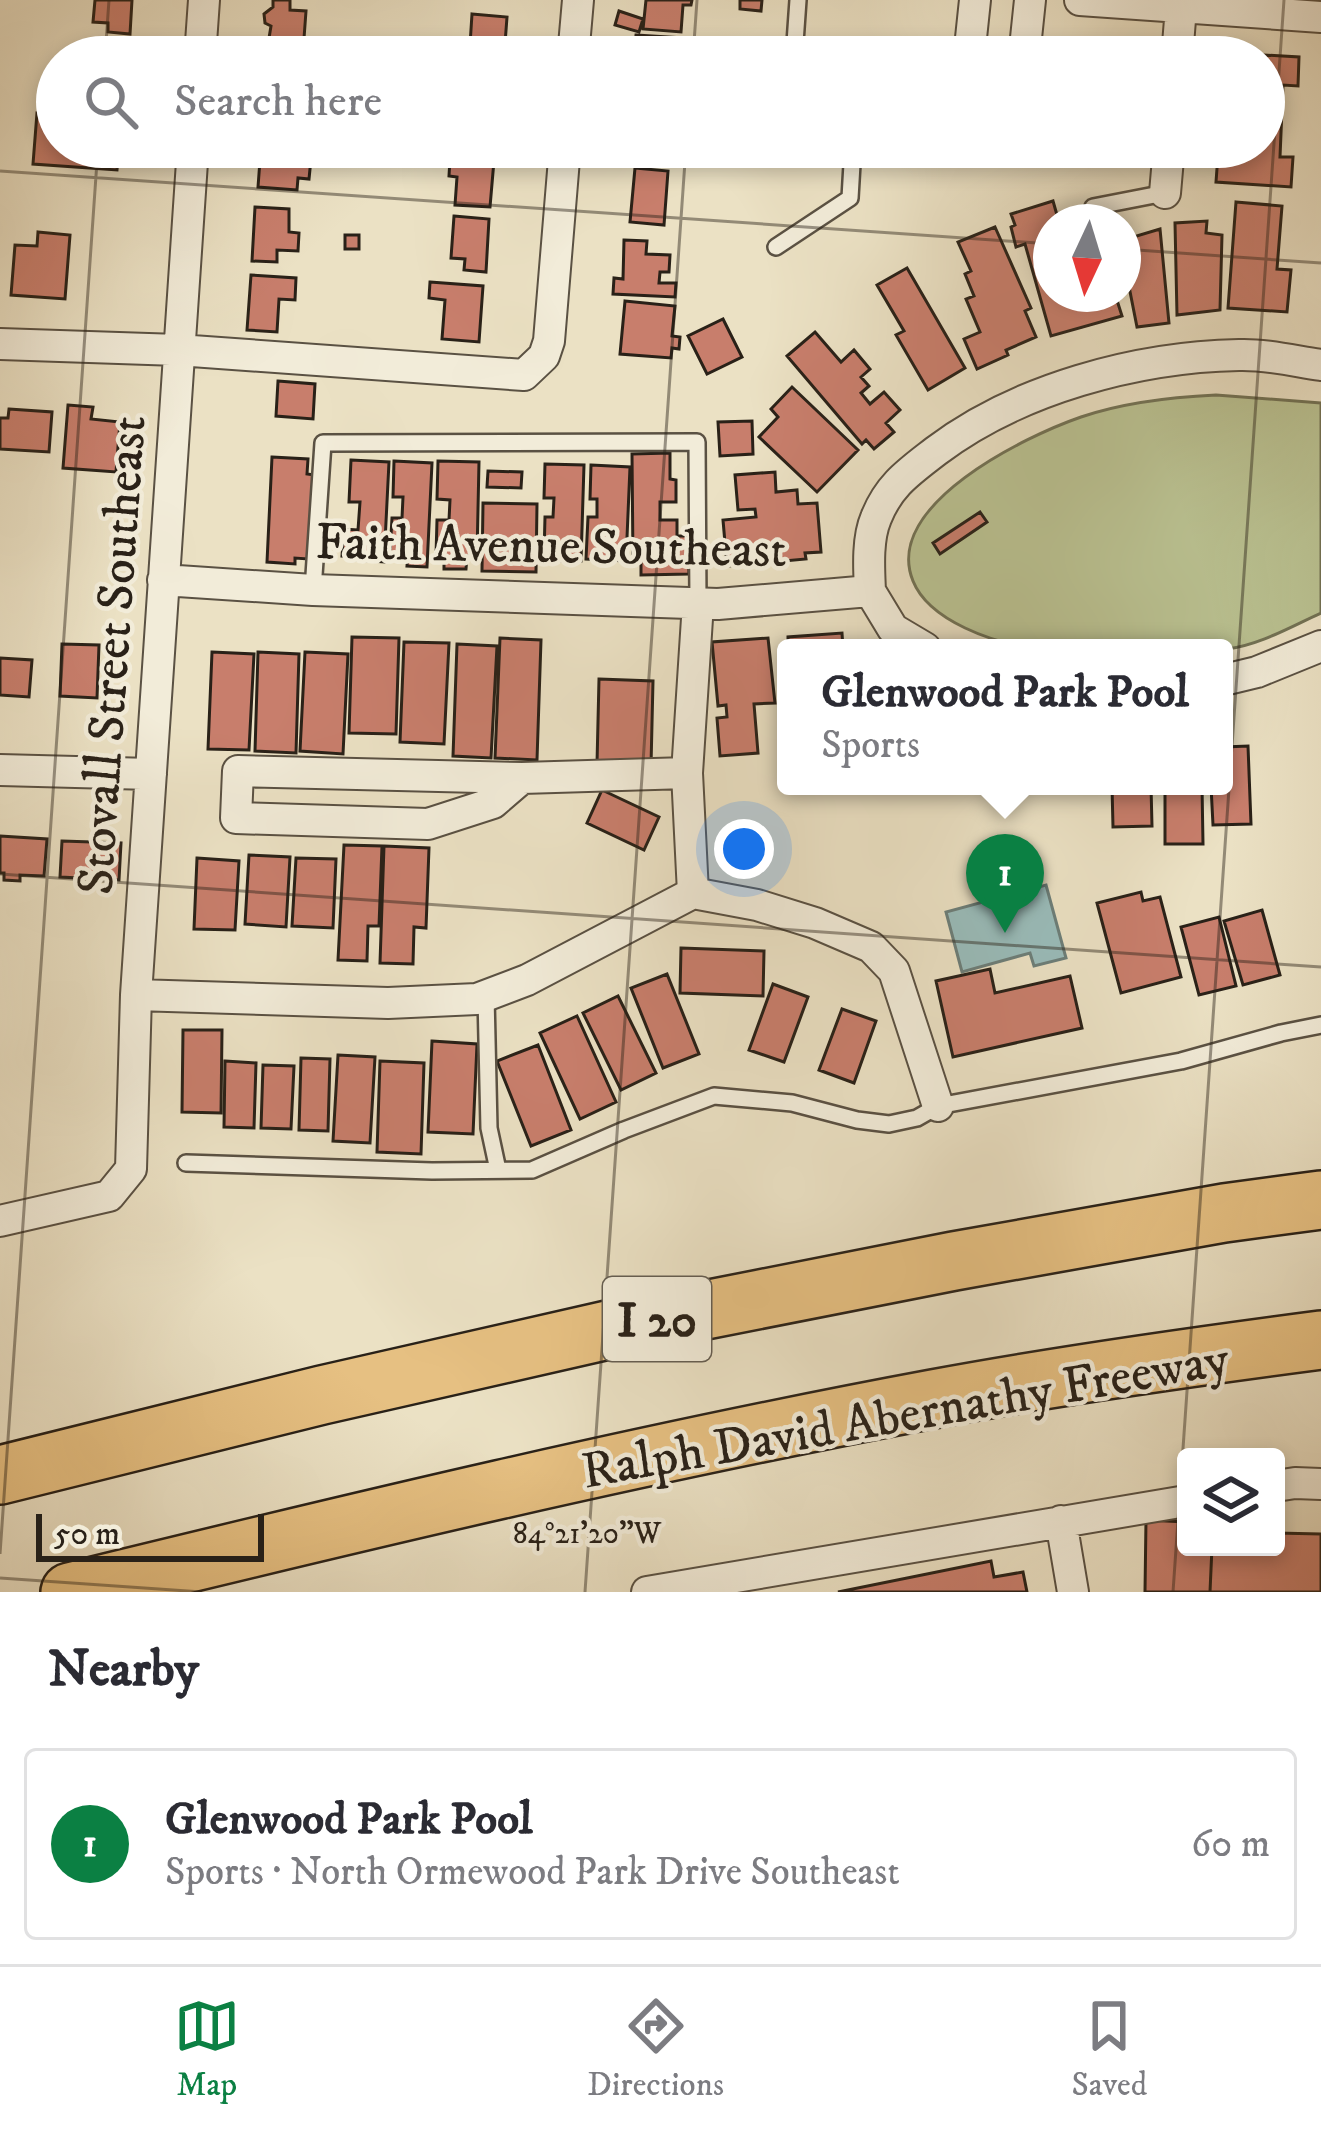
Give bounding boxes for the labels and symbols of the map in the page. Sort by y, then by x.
north arrow [1033,204,1141,312]
street label: Stovall Street Southeast [64,413,162,897]
street label: Faith Avenue Southeast [315,511,787,583]
your location [714,819,774,879]
pin: 1 [966,834,1044,933]
road number: I 20 [603,1277,711,1361]
street label: Ralph David Abernathy Freeway [577,1327,1235,1504]
scale bar [36,1508,264,1561]
text: 84°21'20"W [513,1516,662,1553]

